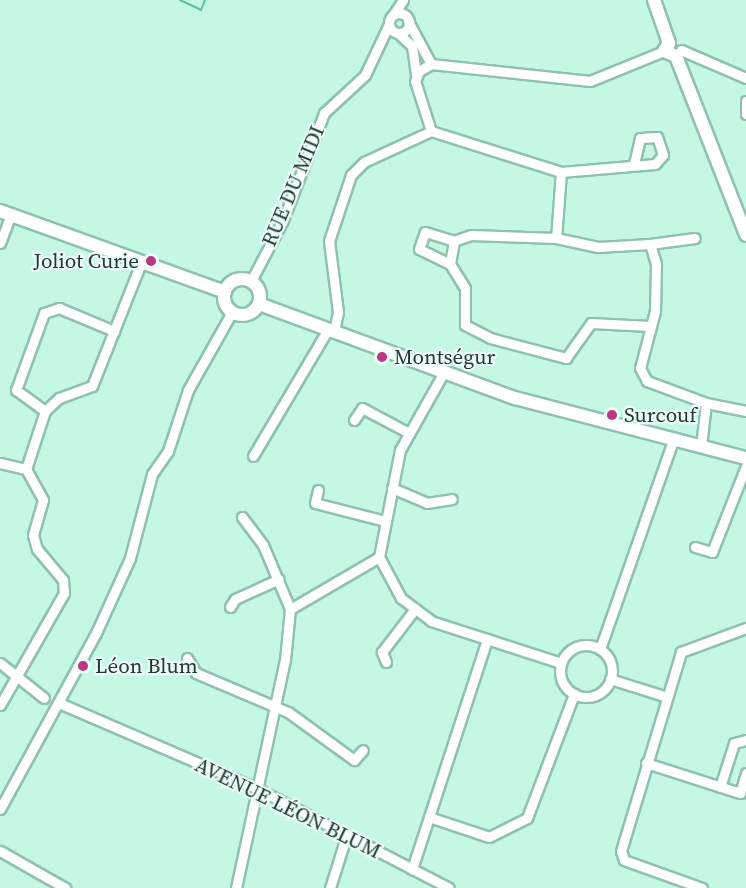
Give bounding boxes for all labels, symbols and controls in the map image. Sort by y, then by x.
street label: RUE DU MIDI [256,122,330,250]
place label: Joliot Curie [34,248,139,274]
marker: Joliot Curie [144,254,158,268]
place label: Montségur [394,344,495,370]
marker: Montségur [375,350,389,364]
place label: Surcouf [624,402,697,428]
marker: Surcouf [605,408,619,422]
place label: Léon Blum [95,653,198,679]
marker: Léon Blum [76,659,90,673]
street label: AVENUE LÉON BLUM [191,752,385,864]

